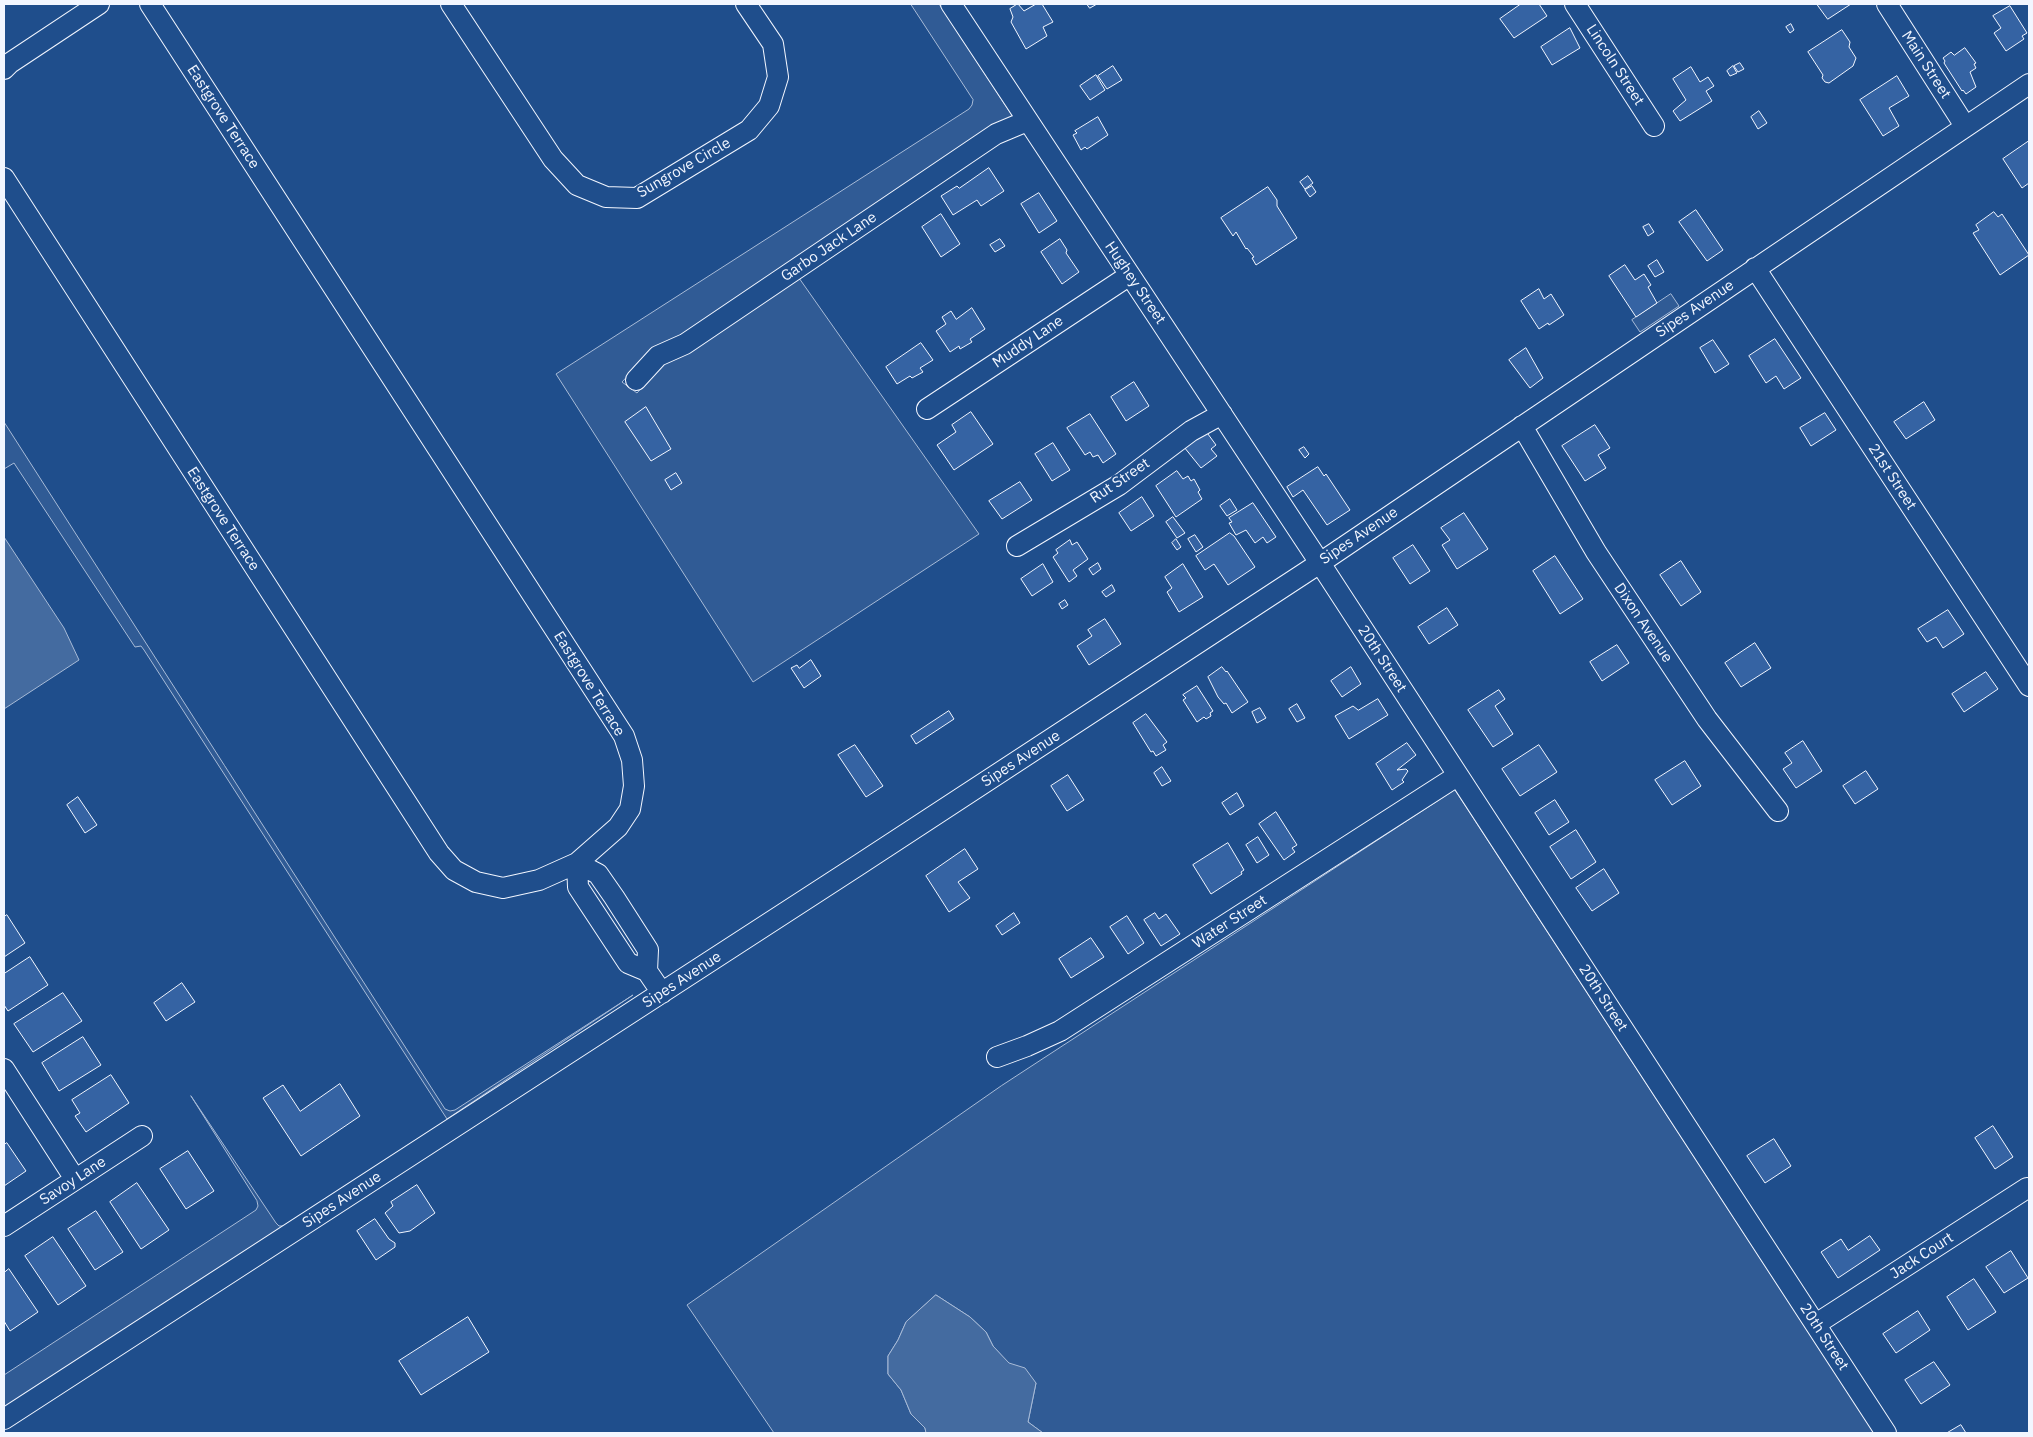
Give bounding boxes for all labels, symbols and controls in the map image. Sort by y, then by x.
street label: Lincoln Street [1582,21,1648,109]
street label: Main Street [1897,28,1955,102]
street label: Eastgrove Terrace [183,62,263,172]
street label: Sungrove Circle [634,134,734,202]
street label: Garbo Jack Lane [778,208,880,286]
street label: Hughey Street [1101,238,1169,328]
street label: Sipes Avenue [1653,276,1737,342]
street label: Muddy Lane [989,312,1067,372]
street label: 21st Street [1864,441,1920,513]
street label: Rut Street [1087,455,1153,507]
street label: Eastgrove Terrace [183,464,263,574]
street label: Sipes Avenue [1317,503,1401,569]
street label: Dixon Avenue [1610,580,1676,666]
street label: 20th Street [1354,622,1410,696]
street label: Eastgrove Terrace [550,628,628,740]
street label: Sipes Avenue [978,727,1064,791]
street label: Water Street [1190,891,1270,953]
street label: Sipes Avenue [639,948,725,1012]
street label: 20th Street [1575,961,1631,1035]
street label: Savoy Lane [36,1153,110,1209]
street label: Sipes Avenue [299,1168,385,1232]
street label: Jack Court [1887,1229,1957,1283]
street label: 20th Street [1796,1300,1852,1374]

